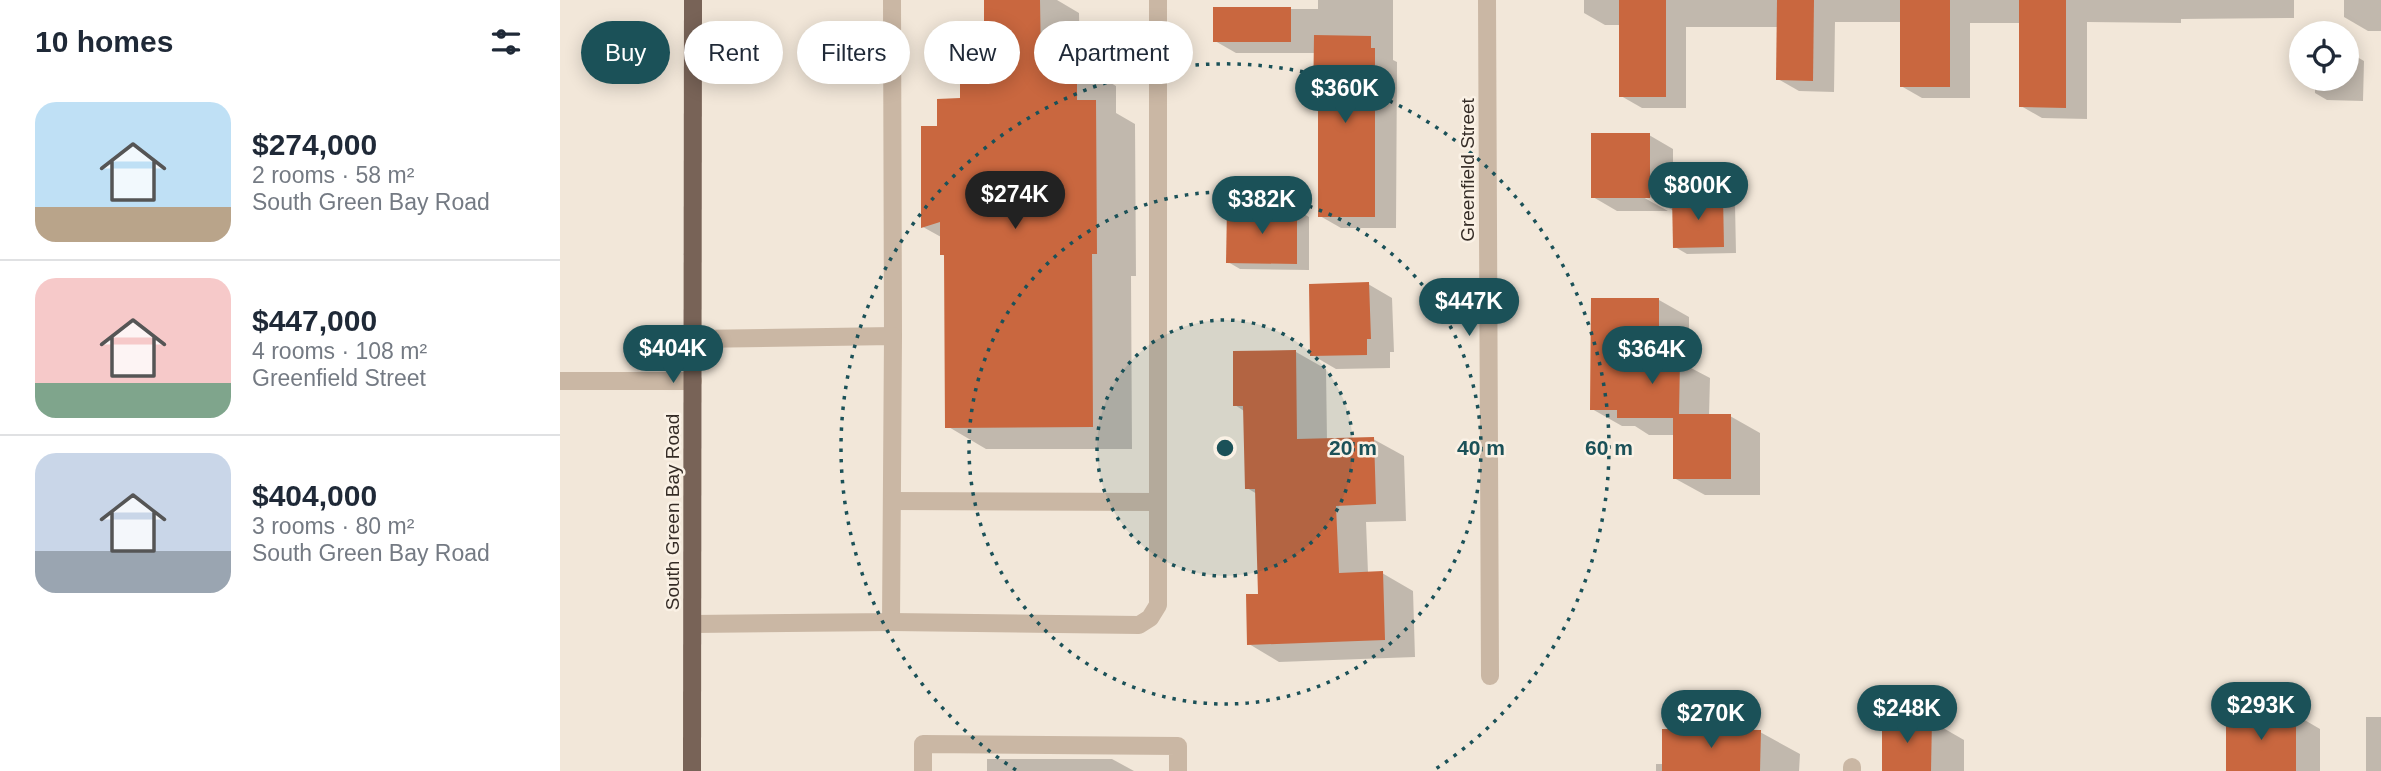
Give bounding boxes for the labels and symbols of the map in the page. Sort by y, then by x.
pin: $360K [1296,66,1394,125]
street label: Greenfield Street [1457,97,1478,242]
pin: $800K [1649,162,1747,222]
pin: $274K [966,172,1064,231]
pin: $382K [1213,176,1311,236]
pin: $447K [1420,278,1518,338]
pin: $404K [624,326,722,385]
pin: $364K [1603,326,1701,386]
street label: South Green Bay Road [662,414,683,610]
centre of rings [1213,436,1237,460]
text: 20 m [1329,436,1377,459]
text: 40 m [1457,436,1505,459]
text: 60 m [1585,436,1633,459]
pin: $293K [2212,682,2310,742]
pin: $248K [1858,686,1956,745]
pin: $270K [1662,690,1760,750]

